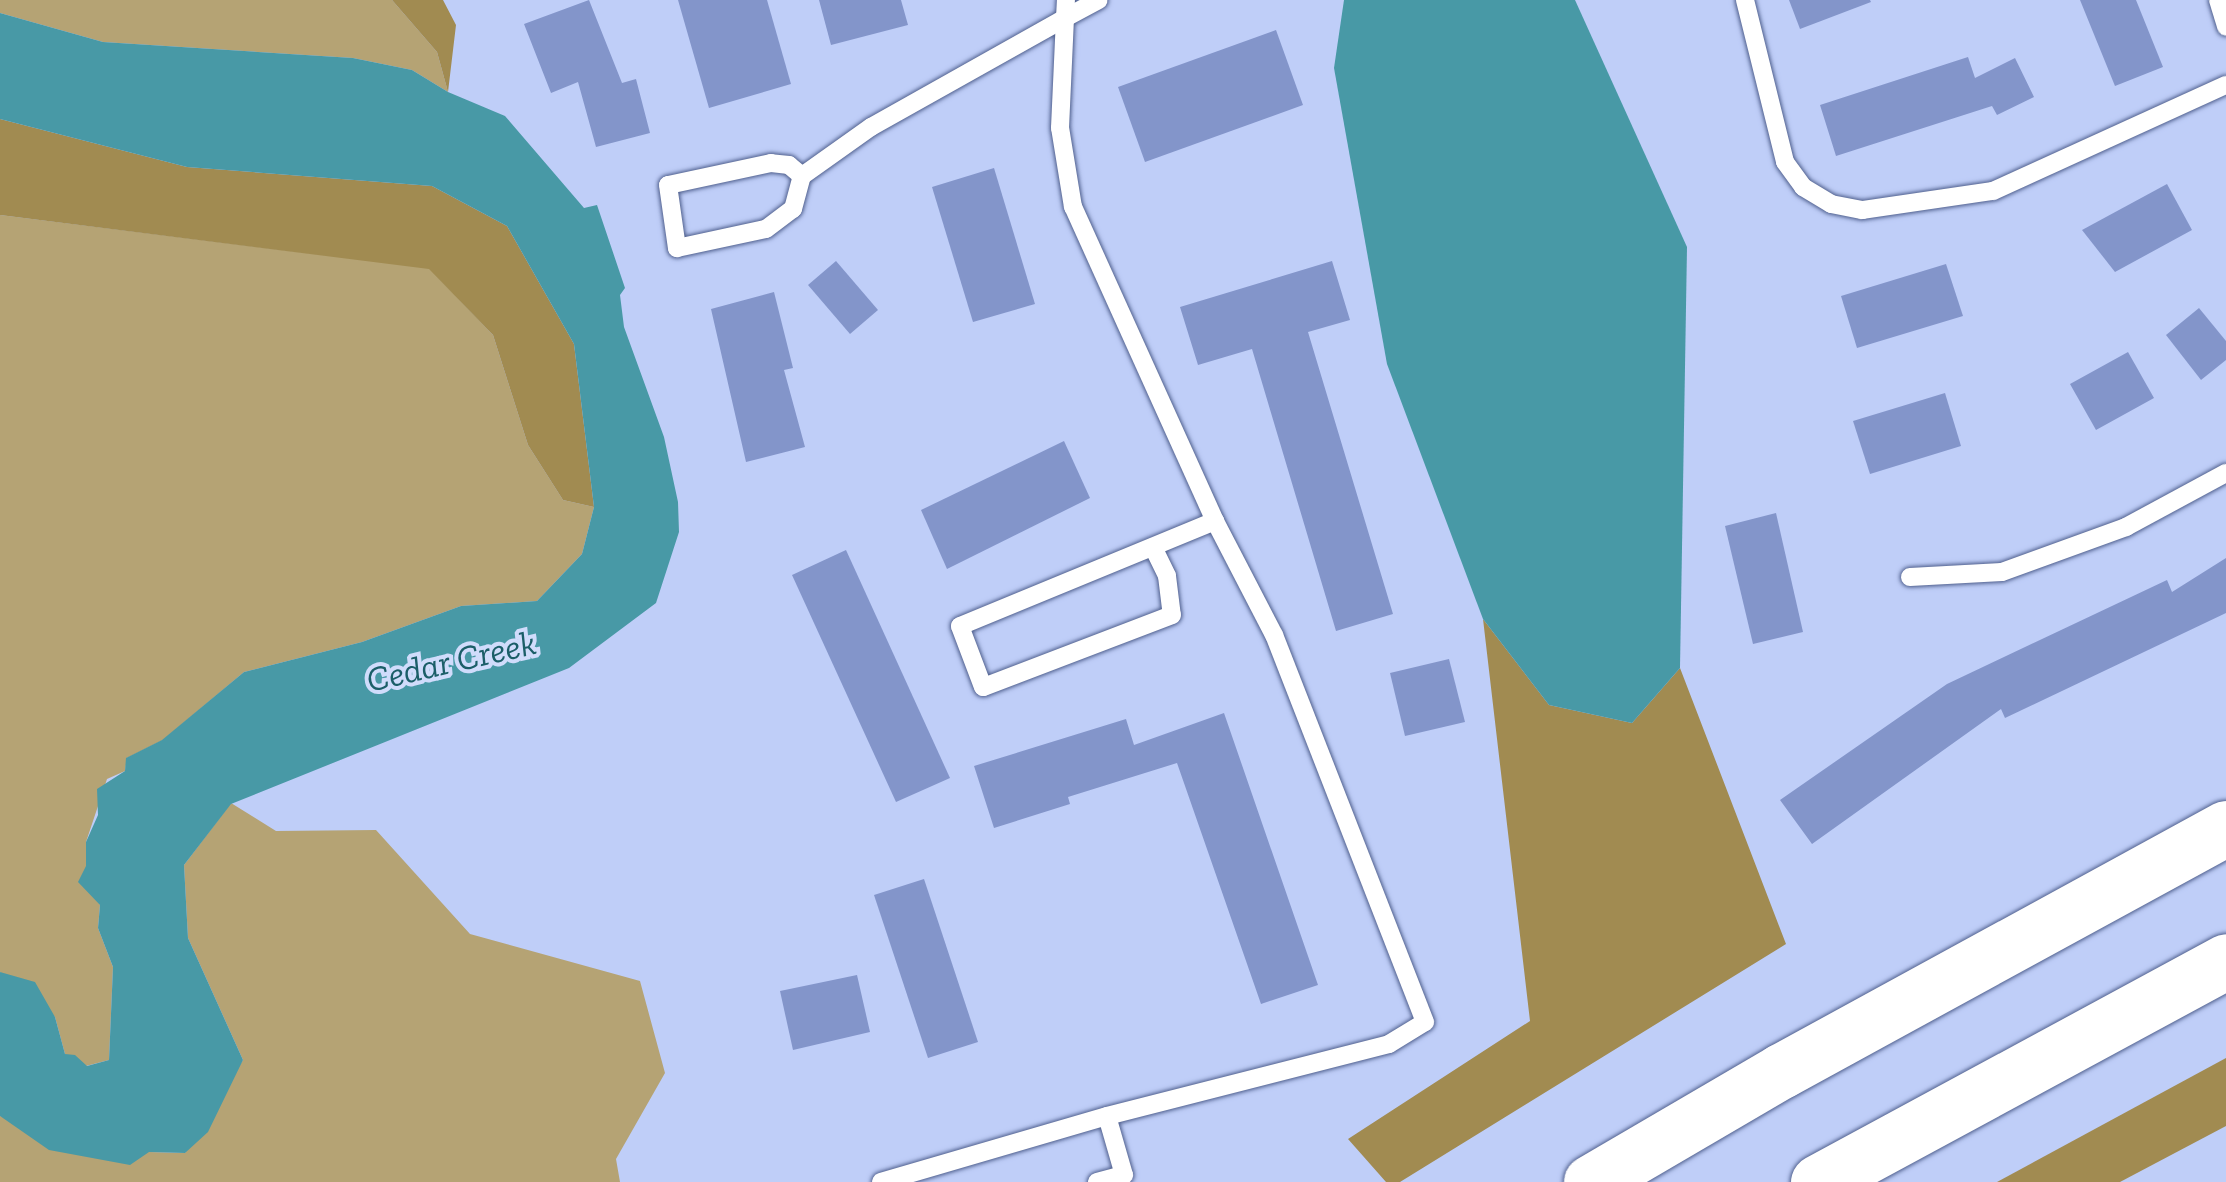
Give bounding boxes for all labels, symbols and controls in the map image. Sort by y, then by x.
water label: Cedar Creek [362,621,540,701]

